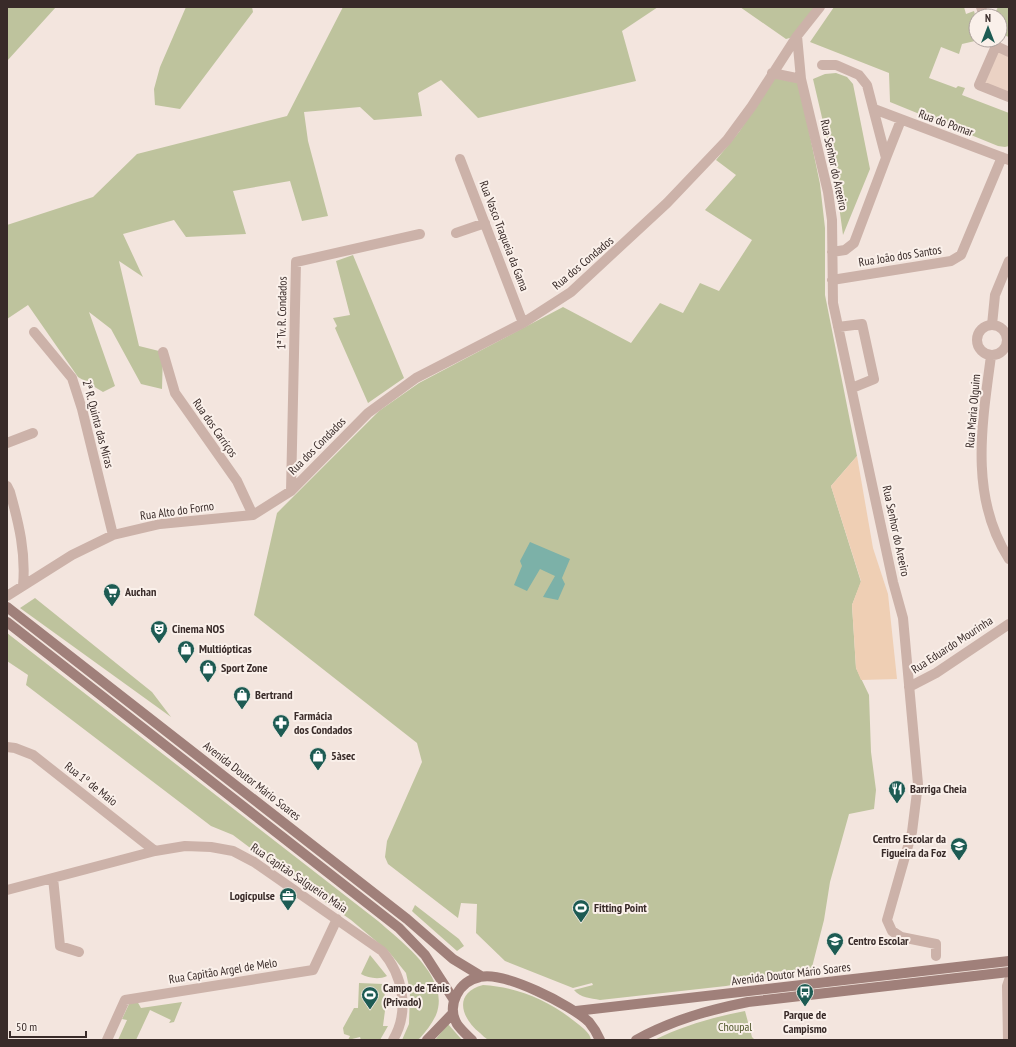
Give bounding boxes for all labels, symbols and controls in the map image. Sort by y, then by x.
north arrow [968,8,1008,48]
text: N [985,11,991,25]
street label: Rua do Pomar [917,106,976,140]
street label: Rua Senhor do Areeiro [818,118,851,212]
street label: Rua Vasco Traqueia da Gama [476,179,533,293]
street label: Rua dos Condados [549,233,616,293]
street label: Rua João dos Santos [857,242,942,269]
street label: 1ª Tv. R. Condados [273,276,290,350]
street label: Rua Maria Olguim [962,373,983,449]
street label: 2ª R. Quinta das Miras [80,378,117,470]
street label: Rua dos Carriços [190,396,241,460]
street label: Rua dos Condados [285,414,349,478]
street label: Rua Senhor do Areeiro [880,484,913,578]
street label: Rua Alto do Forno [139,498,215,523]
supermarket icon: Auchan [102,582,122,607]
place label: Auchan [124,584,156,599]
street label: Rua Eduardo Mourinha [908,613,995,677]
theatre icon: Cinema NOS [149,619,169,644]
place label: Cinema NOS [172,621,224,636]
shop icon: Multiópticas [176,639,196,664]
place label: Multiópticas [199,641,252,656]
shop icon: Sport Zone [198,658,218,683]
place label: Sport Zone [221,660,268,675]
shop icon: Bertrand [232,685,252,710]
place label: Bertrand [255,687,293,702]
place label: Farmácia dos Condados [294,708,352,737]
pharmacy icon: Farmácia dos Condados [271,713,291,738]
street label: Avenida Doutor Mário Soares [201,738,304,823]
shop icon: 5àsec [308,746,328,771]
place label: 5àsec [331,748,356,763]
street label: Rua 1º de Maio [62,758,121,809]
restaurant icon: Barriga Cheia [887,779,907,804]
place label: Barriga Cheia [910,781,967,796]
place label: Centro Escolar da Figueira da Foz [873,831,946,860]
school or university icon: Centro Escolar da Figueira da Foz [949,836,969,861]
street label: Rua Capitão Salgueiro Maia [248,840,351,916]
office icon: Logicpulse [278,886,298,911]
place label: Logicpulse [230,888,275,903]
sports icon: Fitting Point [571,898,591,923]
place label: Fitting Point [594,900,647,915]
school or university icon: Centro Escolar [825,931,845,956]
place label: Centro Escolar [848,933,909,948]
street label: Rua Capitão Argel de Melo [168,955,278,986]
street label: Avenida Doutor Mário Soares [731,959,851,988]
place label: Campo de Ténis (Privado) [383,980,449,1009]
bus stop icon: Parque de Campismo [795,982,815,1007]
sports icon: Campo de Ténis (Privado) [360,985,380,1010]
place label: Parque de Campismo [783,1007,828,1036]
scale bar [10,1013,86,1039]
text: 50 m [16,1019,37,1034]
park label: Choupal [718,1019,752,1034]

